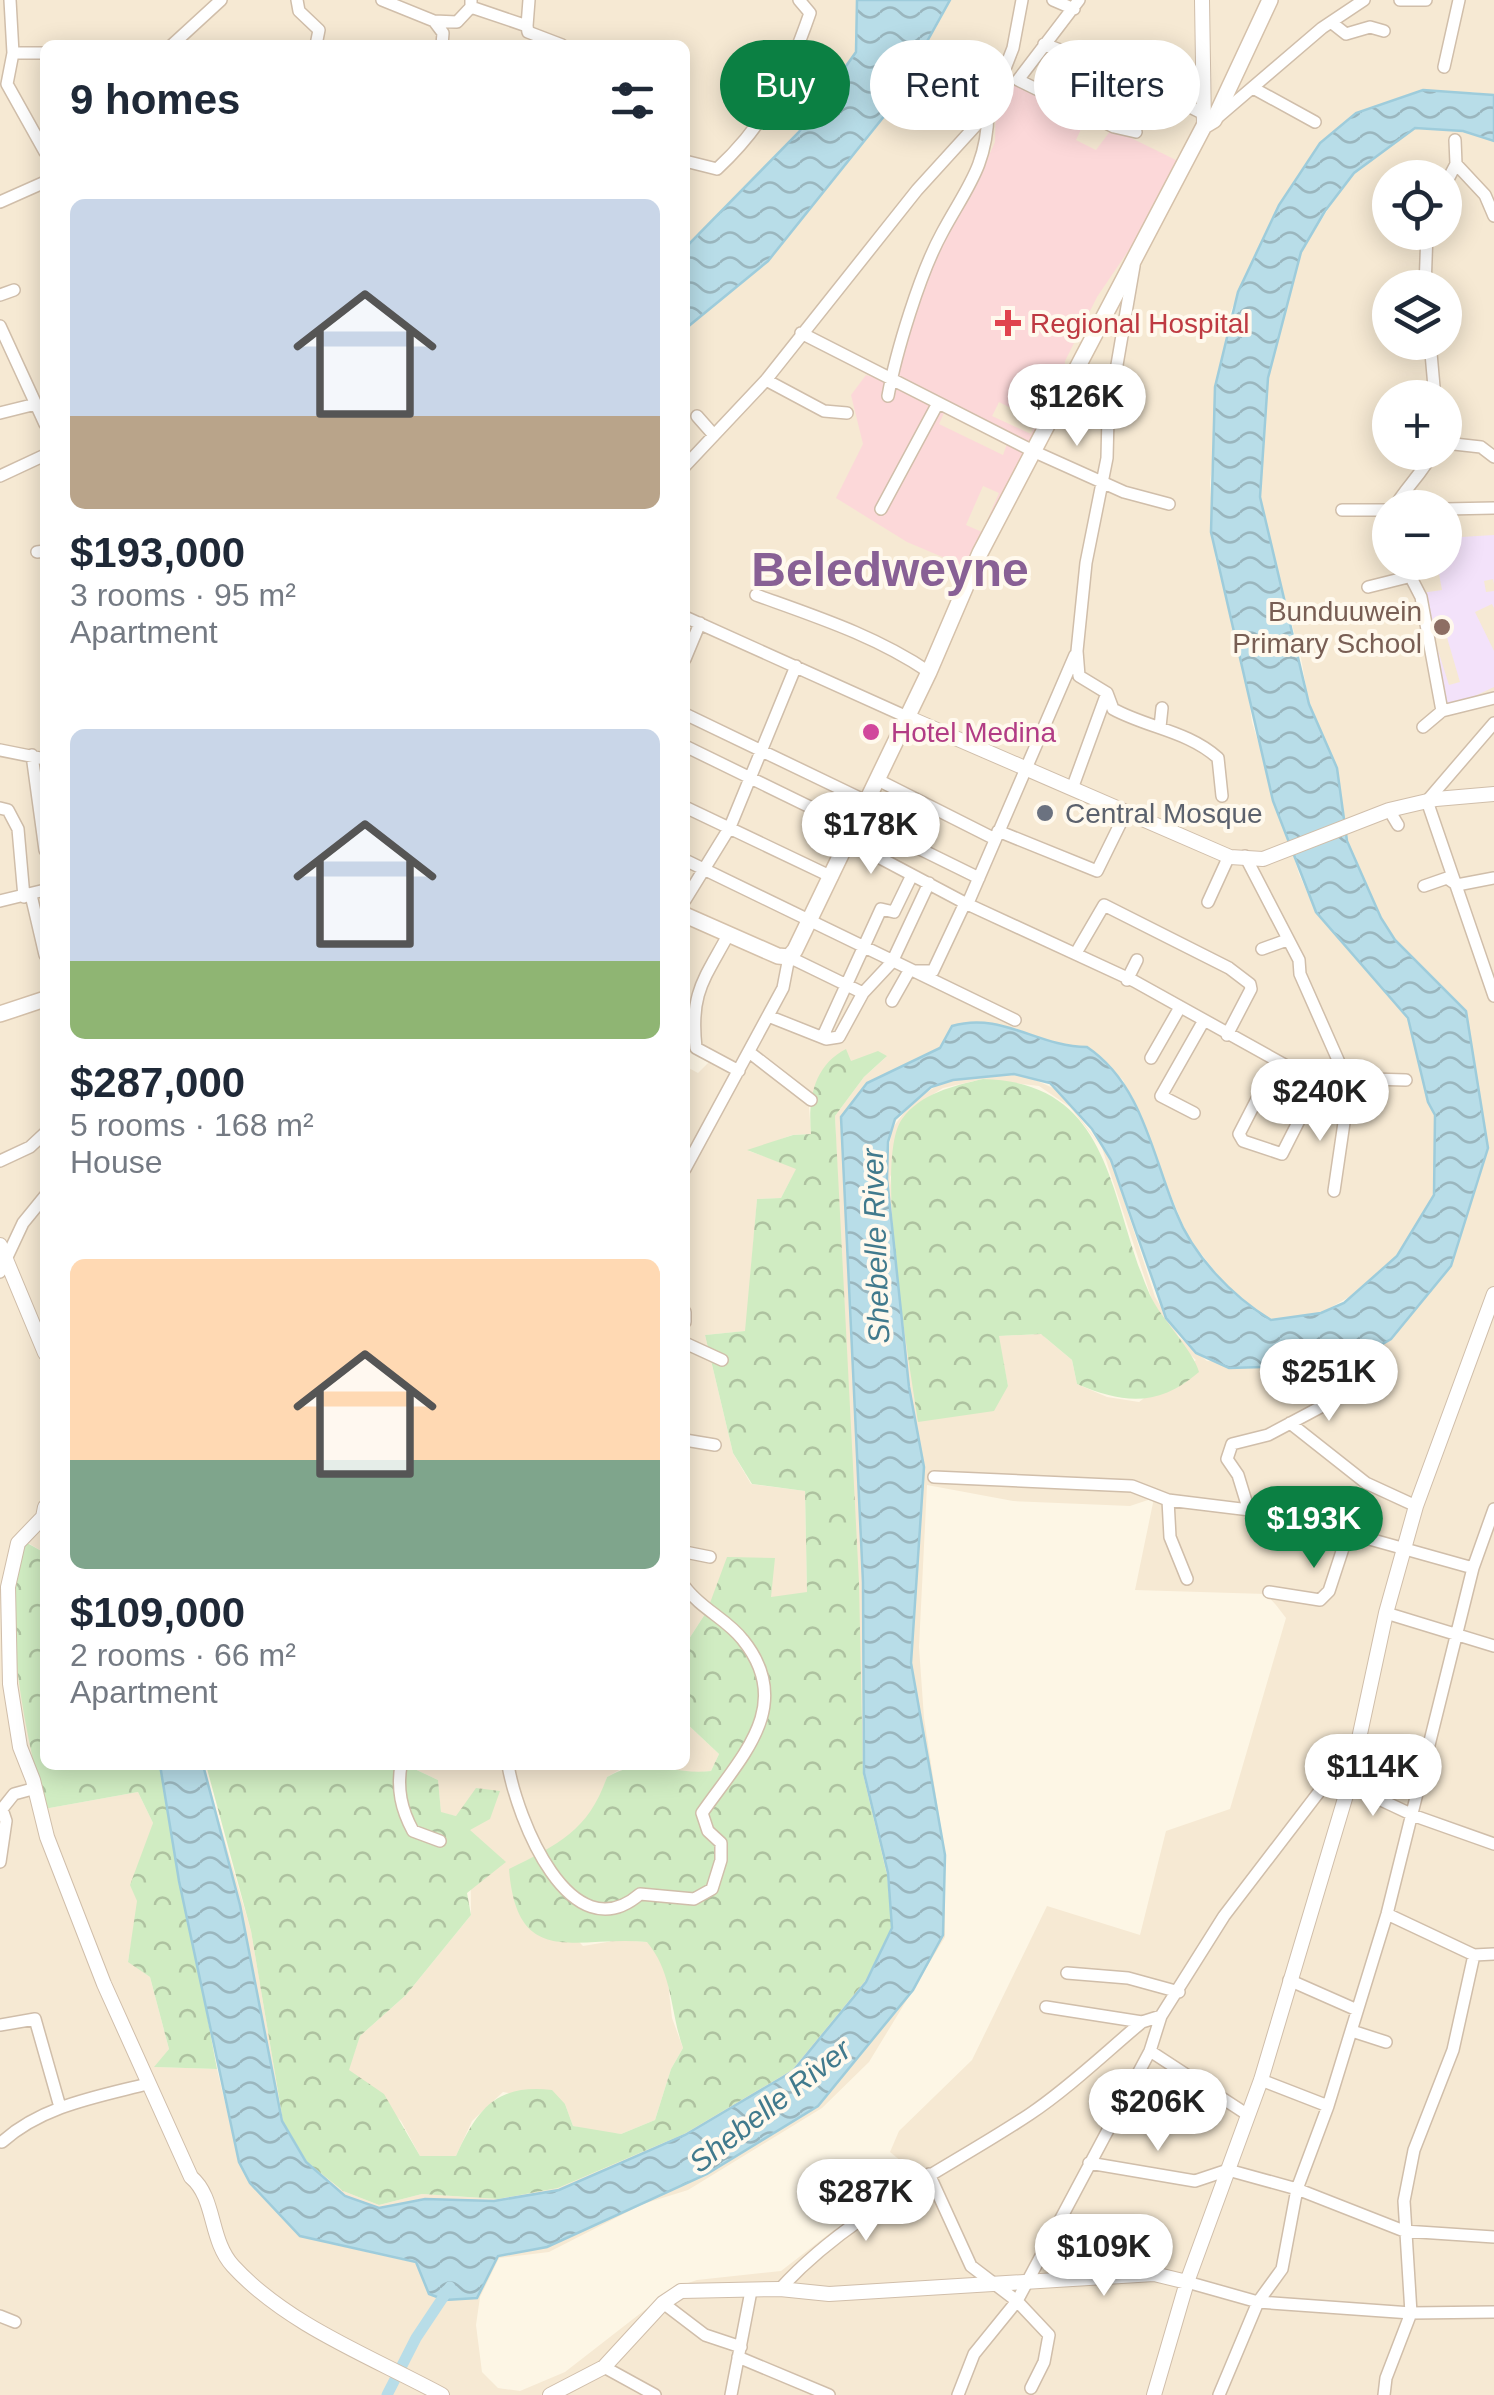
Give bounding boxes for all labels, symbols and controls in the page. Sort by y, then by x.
chip: Buy [720,40,850,130]
chip: Rent [870,40,1014,130]
chip: Filters [1034,40,1200,130]
icon: filters [605,73,660,128]
text: 9 homes [70,76,240,123]
map controls [1372,160,1462,580]
button: locate [1372,160,1462,250]
icon: home [275,264,455,444]
button: layers [1372,270,1462,360]
place label: Regional Hospital [1030,308,1249,339]
marker: Regional Hospital [995,310,1021,336]
pin: $126K [1007,364,1147,449]
text: $126K [1030,378,1124,414]
button: + [1372,380,1462,470]
button: − [1372,490,1462,580]
text: $193,000 [70,529,245,576]
district label: Beledweyne [751,543,1029,596]
text: 3 rooms · 95 m² [70,577,296,613]
place label: Bunduuwein Primary School [1232,596,1422,659]
text: Apartment [70,614,218,650]
marker: Bunduuwein Primary School [1431,616,1453,638]
place label: Hotel Medina [891,717,1056,748]
marker: Hotel Medina [860,721,882,743]
pin: $178K [801,792,941,877]
icon: home [275,794,455,974]
place label: Central Mosque [1065,798,1263,829]
marker: Central Mosque [1034,802,1056,824]
text: $178K [824,806,918,842]
text: $287,000 [70,1059,245,1106]
pin: $240K [1250,1059,1390,1144]
text: $240K [1273,1073,1367,1109]
text: 5 rooms · 168 m² [70,1107,314,1143]
text: House [70,1144,163,1180]
water label: Shebelle River [856,1147,895,1344]
icon: home [275,1324,455,1504]
pin: $251K [1259,1339,1399,1424]
text: $251K [1282,1353,1376,1389]
pin: $193K [1244,1486,1384,1571]
text: $193K [1267,1500,1361,1536]
text: $109,000 [70,1589,245,1636]
text: 2 rooms · 66 m² [70,1637,296,1673]
text: Apartment [70,1674,218,1710]
pin: $114K [1303,1734,1443,1819]
text: $114K [1327,1748,1419,1784]
water label: Shebelle River [683,2032,858,2179]
pin: $206K [1088,2069,1228,2154]
text: $206K [1111,2083,1205,2119]
pin: $287K [796,2159,936,2244]
text: $287K [819,2173,913,2209]
pin: $109K [1034,2214,1174,2299]
text: $109K [1057,2228,1151,2264]

